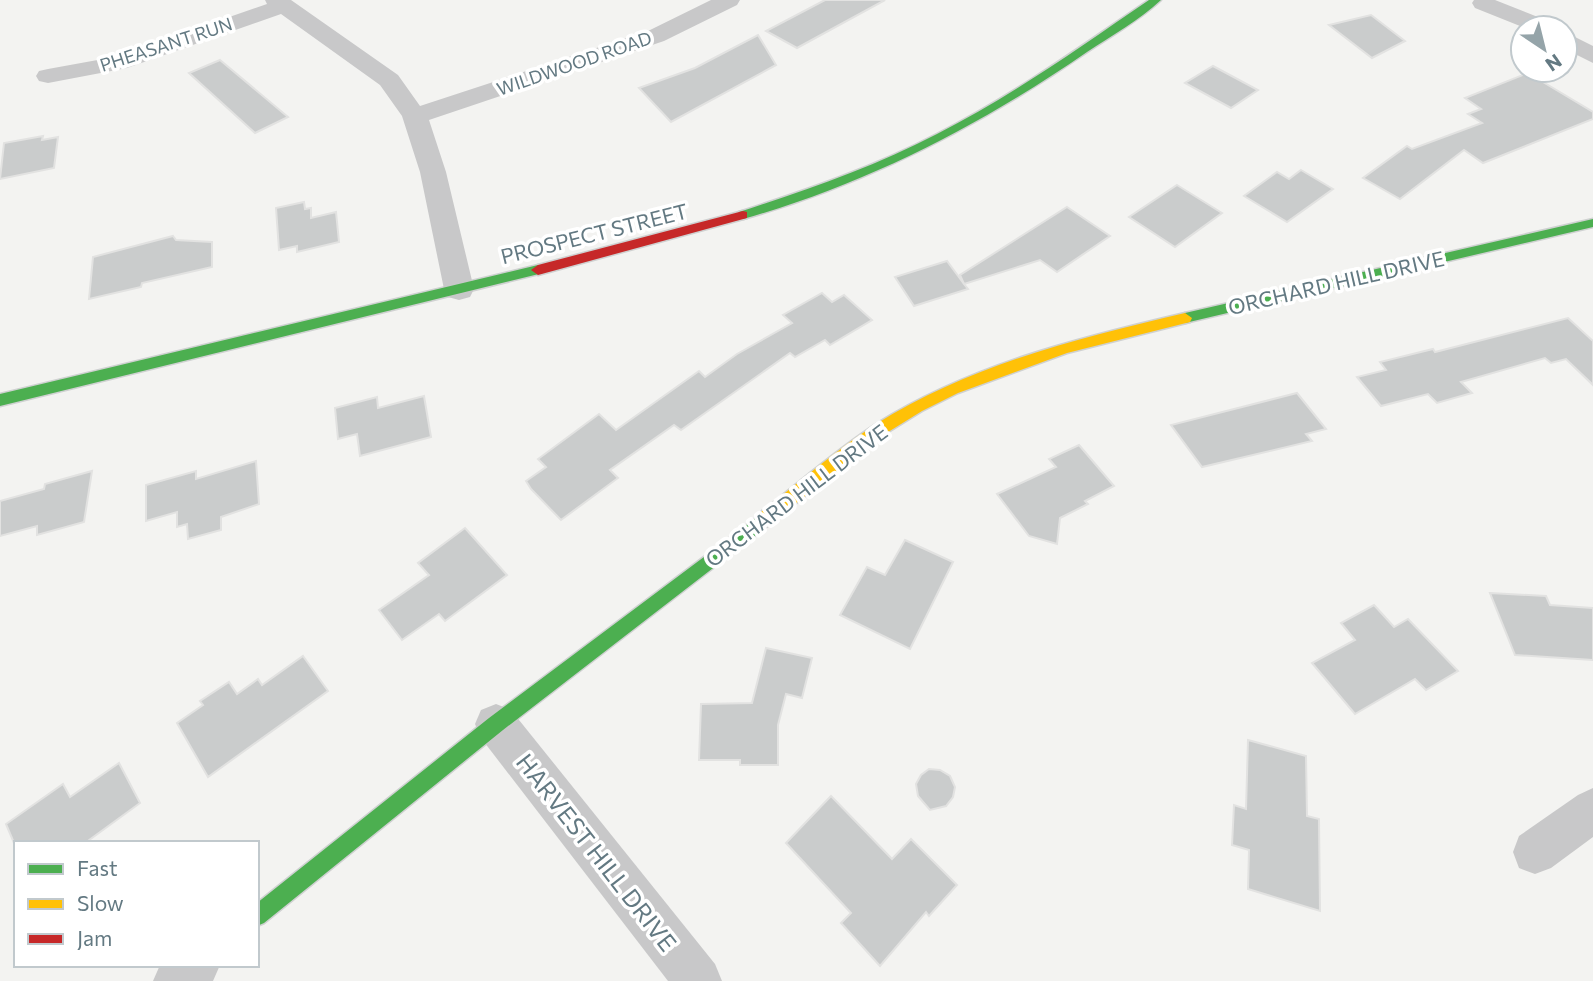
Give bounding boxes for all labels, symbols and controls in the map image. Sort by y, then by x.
street label: PHEASANT RUN [97,12,235,76]
north arrow [1509,14,1579,84]
street label: WILDWOOD ROAD [494,26,654,100]
text: N [1542,50,1566,77]
street label: PROSPECT STREET [498,198,690,268]
street label: ORCHARD HILL DRIVE [1225,245,1447,319]
street label: ORCHARD HILL DRIVE [700,419,892,571]
street label: HARVEST HILL DRIVE [511,747,683,957]
legend [14,841,259,967]
text: Fast [77,855,118,880]
text: Slow [77,890,124,915]
text: Jam [77,925,112,950]

